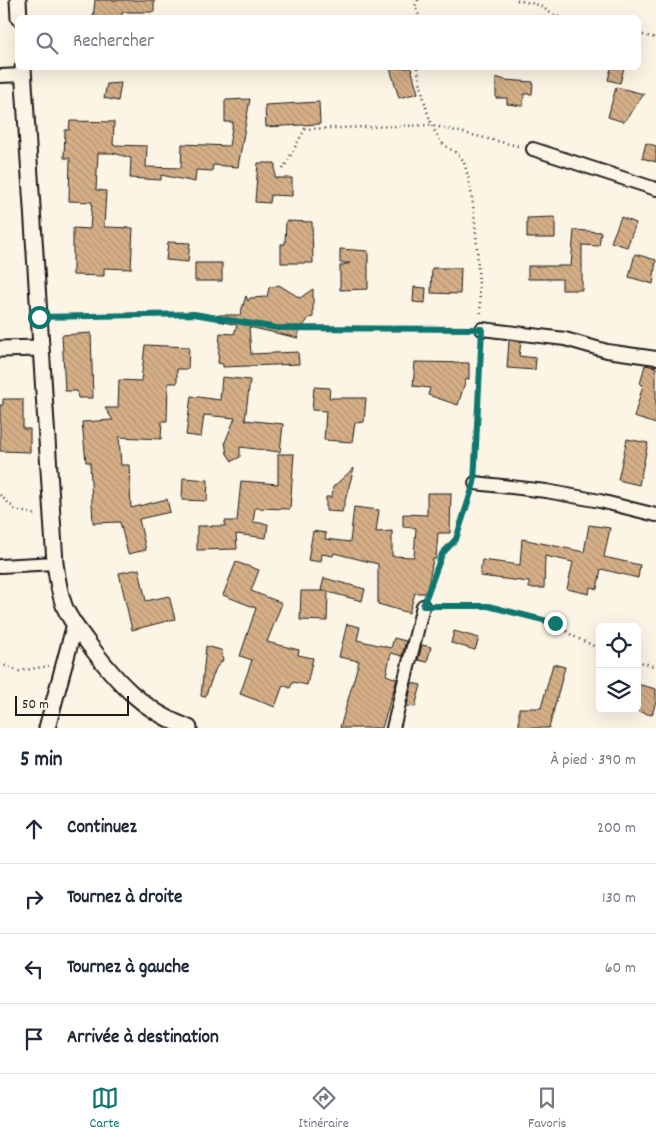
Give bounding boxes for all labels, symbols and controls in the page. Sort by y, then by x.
search box [15,15,641,70]
icon: search [33,29,61,57]
text: Rechercher [73,29,154,56]
route start [28,306,51,329]
route end [544,612,567,635]
map controls [596,623,641,713]
button: locate [596,623,641,668]
button: layers [596,668,641,713]
scale bar [15,693,129,716]
text: 50 m [22,695,49,715]
text: 5 min [20,746,63,776]
text: À pied · 390 m [550,749,636,772]
icon: ahead [20,815,48,843]
text: Continuez [67,815,137,842]
text: 200 m [597,817,636,840]
icon: right [20,885,48,913]
text: Tournez à droite [67,885,182,912]
text: 130 m [602,887,636,910]
icon: left [20,955,48,983]
text: Tournez à gauche [67,955,189,982]
text: 60 m [605,957,636,980]
icon: arrive [20,1025,48,1053]
text: Arrivée à destination [67,1025,219,1052]
tab: Carte [90,1084,120,1134]
tab: Itinéraire [299,1084,349,1134]
tab: Favoris [528,1084,566,1134]

